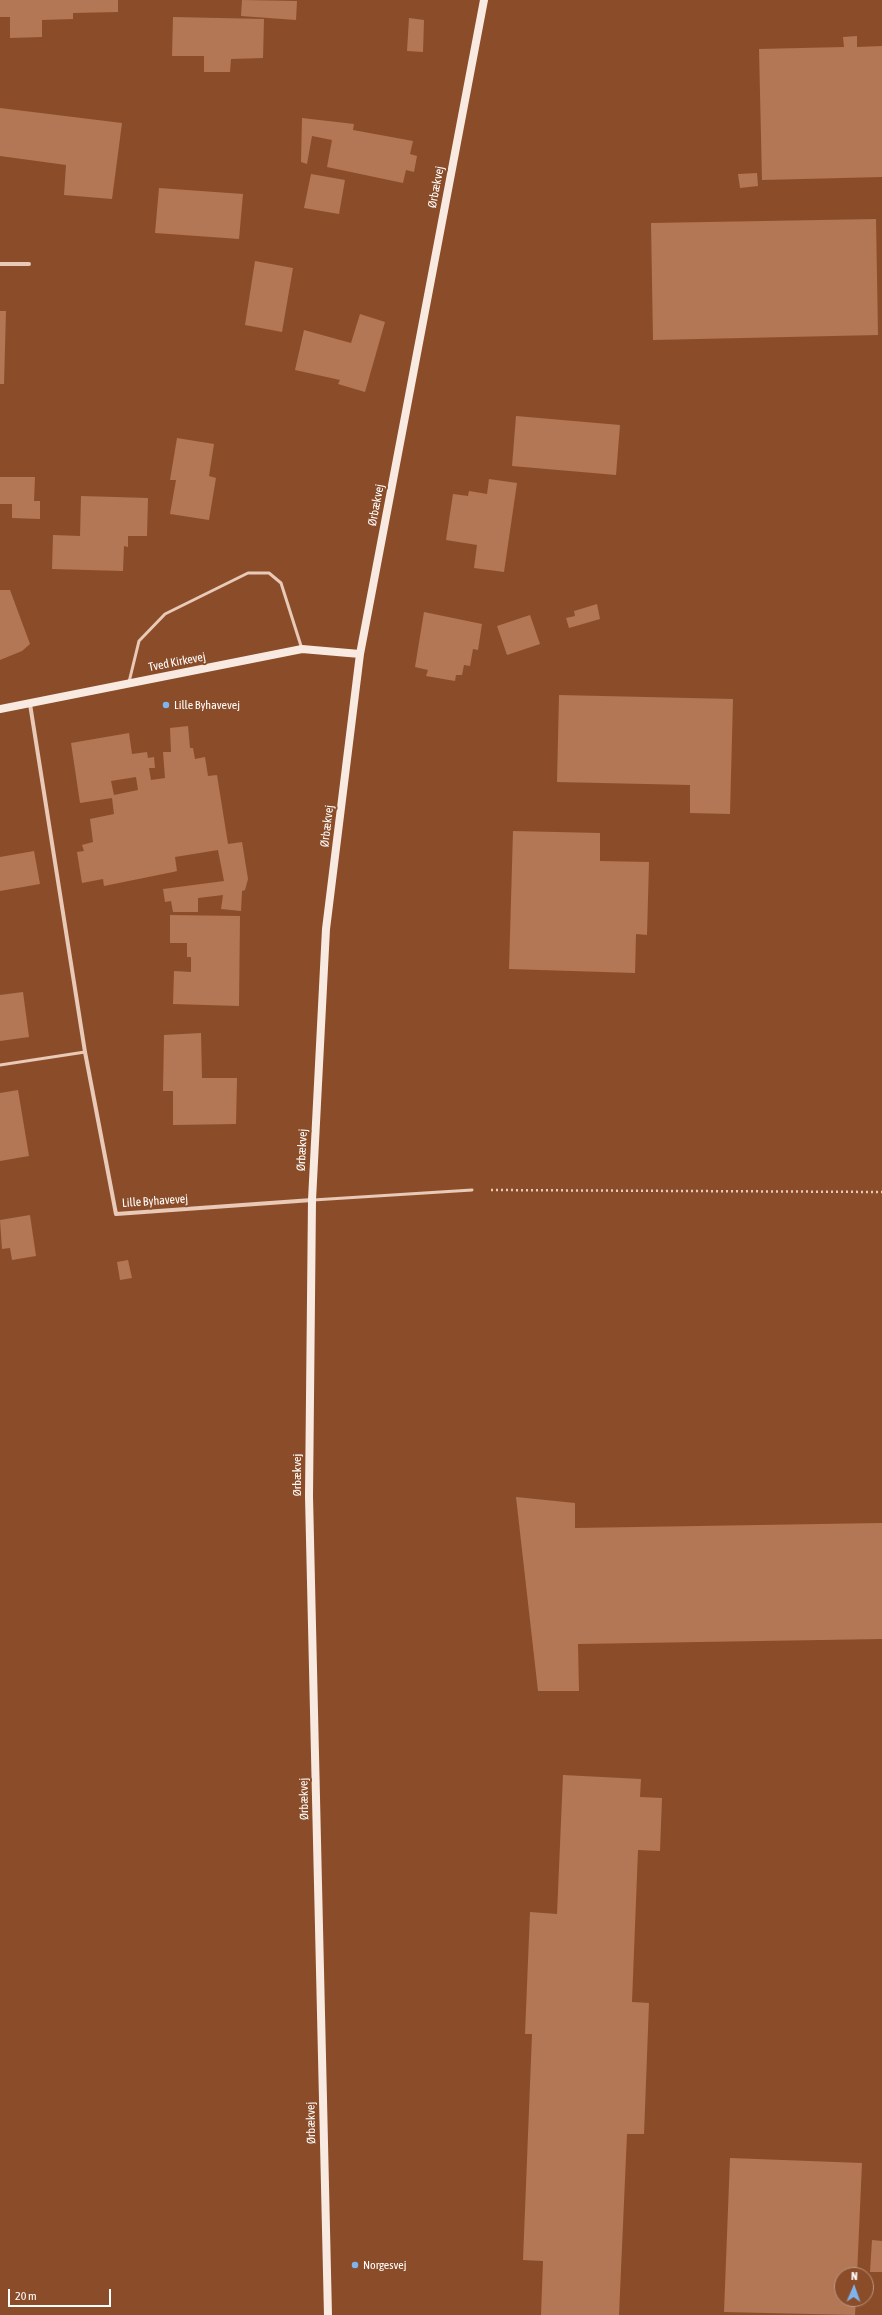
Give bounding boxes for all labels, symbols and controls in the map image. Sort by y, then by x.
street label: Ørbækvej [425,165,447,209]
street label: Ørbækvej [365,483,387,527]
street label: Tved Kirkevej [147,649,207,675]
place label: Lille Byhavevej [174,698,240,712]
marker: Lille Byhavevej [161,700,171,710]
street label: Ørbækvej [317,804,337,848]
street label: Ørbækvej [294,1128,310,1172]
street label: Lille Byhavevej [122,1192,188,1210]
street label: Ørbækvej [290,1454,304,1496]
street label: Ørbækvej [296,1778,312,1820]
street label: Ørbækvej [303,2102,319,2144]
place label: Norgesvej [363,2258,407,2272]
marker: Norgesvej [350,2260,360,2270]
north arrow [834,2267,874,2307]
text: N [851,2270,858,2282]
scale bar [10,2281,113,2307]
text: 20 m [15,2289,37,2303]

